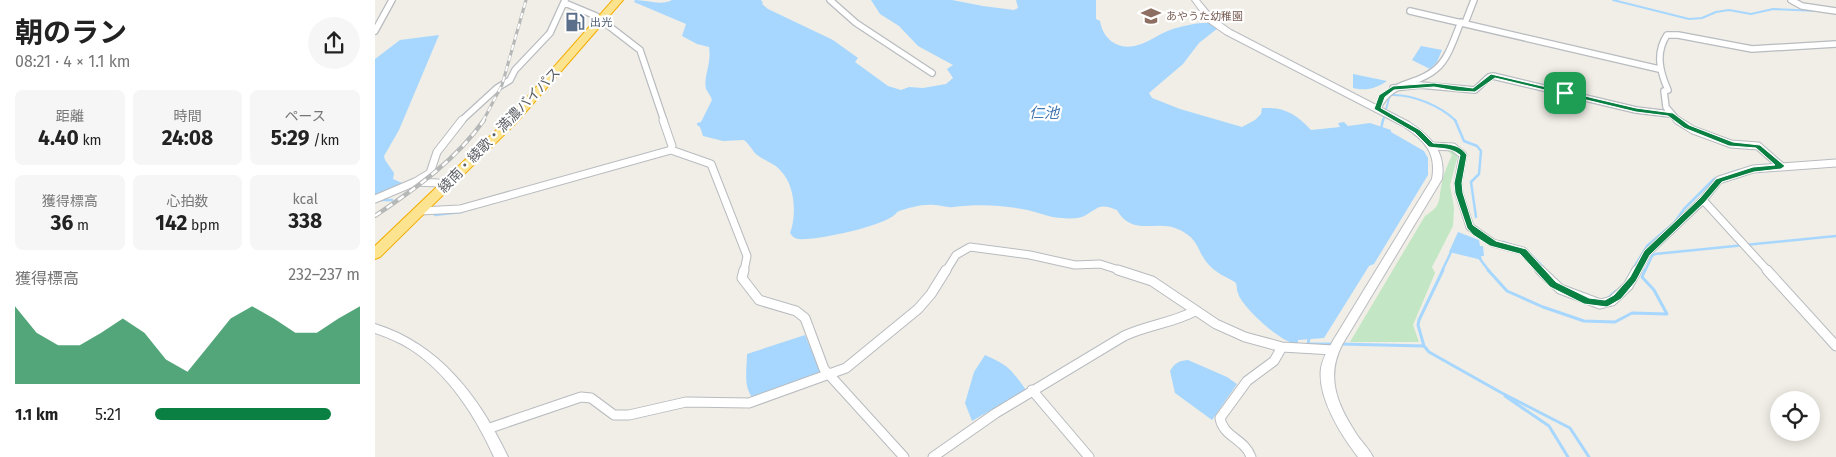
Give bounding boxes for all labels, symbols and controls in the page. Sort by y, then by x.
school or university icon: あやうた幼稚園 [1140,5,1162,27]
place label: あやうた幼稚園 [1166,10,1243,23]
fuel station icon: 出光 [564,11,586,33]
text: 朝のラン [15,16,127,49]
place label: 出光 [590,16,612,29]
button: share [308,17,360,69]
text: 08:21 · 4 × 1.1 km [15,52,131,71]
street label: 綾南・綾歌・満濃バイパス [435,64,564,197]
pin [1544,72,1586,114]
icon: arrive [1551,79,1579,107]
water label: 仁池 [1029,104,1061,122]
text: 距離 [56,108,84,125]
text: 時間 [173,108,201,125]
text: ペース [285,108,326,125]
text: 4.40 [38,125,79,151]
text: 24:08 [162,125,213,151]
text: 5:29 [271,125,309,151]
text: km [79,132,102,149]
text: /km [309,132,340,149]
text: kcal [293,191,318,208]
text: 獲得標高 [42,193,98,210]
text: 心拍数 [166,193,208,210]
text: 338 [288,208,322,234]
text: 36 [51,210,73,236]
text: 142 [155,210,187,236]
text: m [73,217,89,234]
text: bpm [187,217,220,234]
text: 232–237 m [288,265,360,284]
text: 獲得標高 [15,269,79,288]
map controls [1770,391,1820,441]
button: locate [1770,391,1820,441]
text: 1.1 km [15,405,58,424]
text: 5:21 [95,405,121,424]

